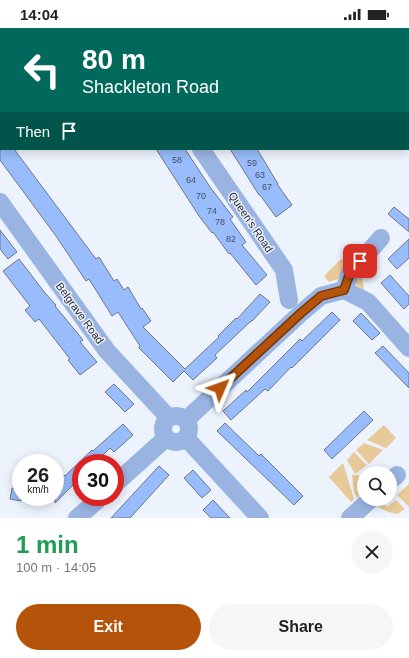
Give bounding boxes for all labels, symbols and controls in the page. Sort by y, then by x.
text: 14:04 [20,6,58,23]
icon: left [16,44,68,96]
text: 80 m [82,44,146,75]
text: Shackleton Road [82,77,219,97]
icon: arrive [58,120,80,142]
text: Then [16,123,50,140]
house number: 58 [172,155,182,165]
house number: 59 [247,158,257,168]
house number: 63 [255,170,265,180]
house number: 64 [186,175,196,185]
house number: 67 [262,182,272,192]
street label: Queen's Road [226,190,276,254]
house number: 70 [196,191,206,201]
house number: 74 [207,206,217,216]
house number: 78 [215,217,225,227]
house number: 82 [226,234,236,244]
pin [343,244,377,278]
icon: arrive [349,250,371,272]
street label: Belgrave Road [54,280,106,346]
position arrow [199,367,241,409]
speed limit sign: 30 [72,454,124,506]
text: 26 [27,464,49,486]
map controls [357,466,397,506]
button: search [357,466,397,506]
text: km/h [27,484,49,495]
text: 1 min [16,531,79,558]
button: close [351,531,393,573]
text: 100 m · 14:05 [16,560,96,575]
button: Exit [16,604,201,650]
button: Share [209,604,393,650]

